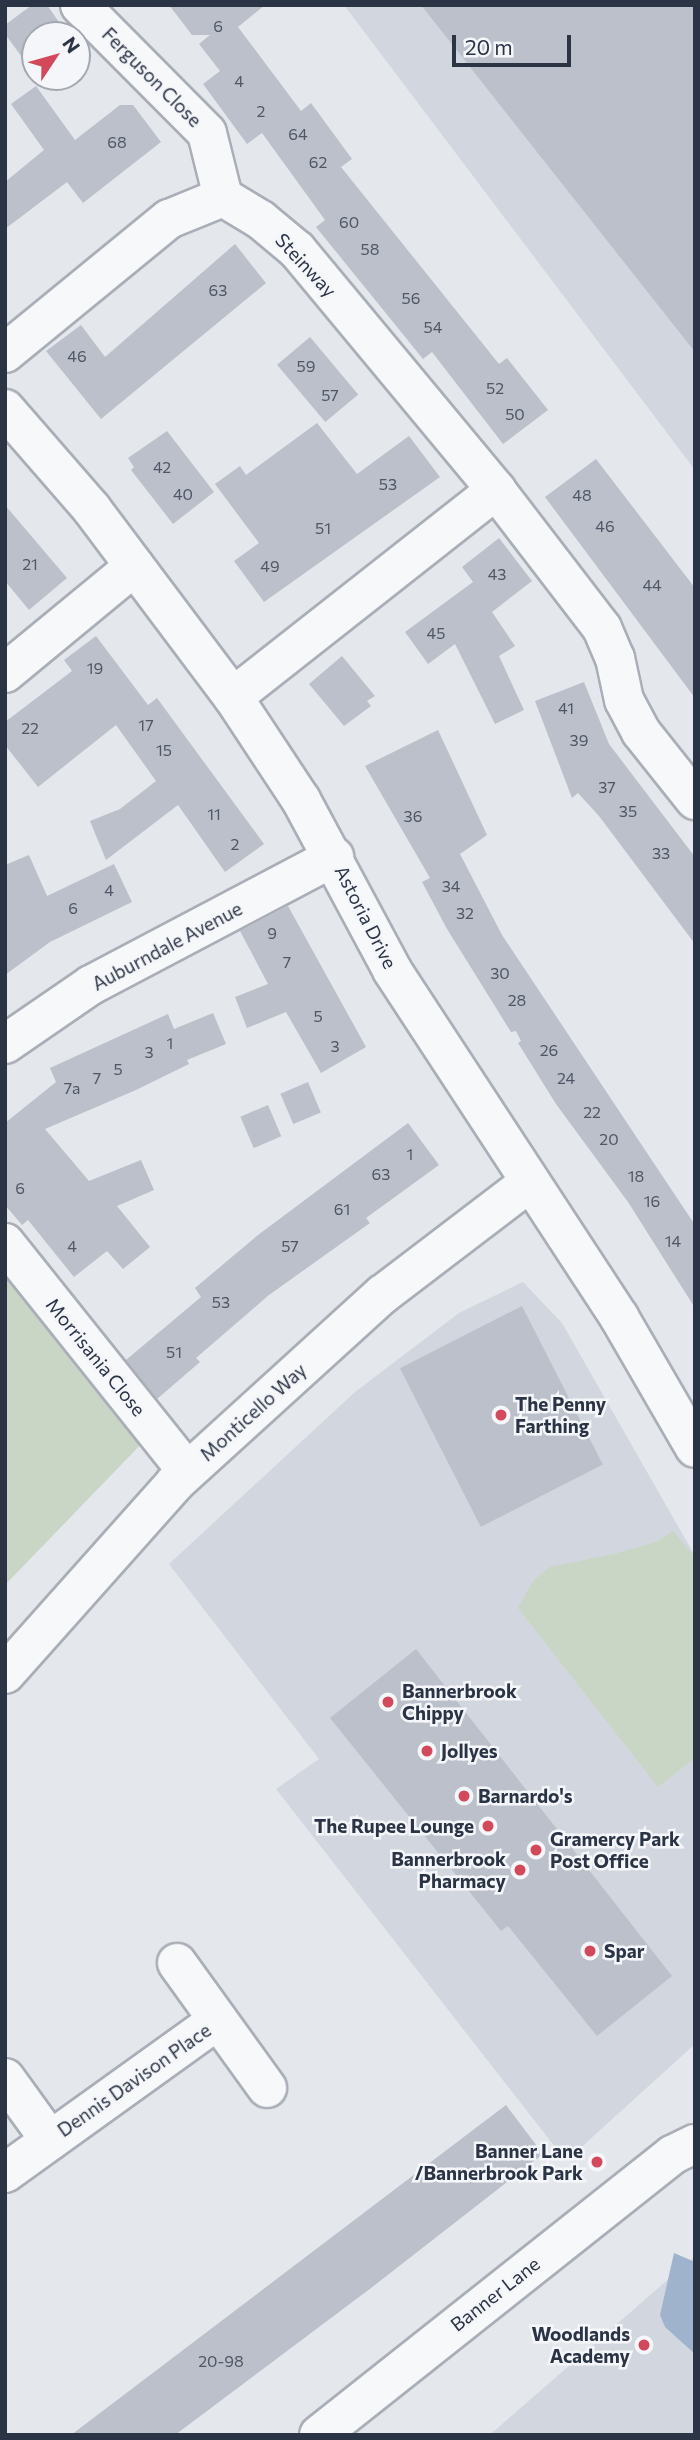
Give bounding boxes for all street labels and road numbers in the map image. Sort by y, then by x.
street label: Ferguson Close [98,23,206,131]
street label: Steinway [271,228,341,302]
street label: Astoria Drive [330,862,402,972]
street label: Auburndale Avenue [88,897,246,995]
street label: Morrisania Close [41,1293,151,1421]
street label: Monticello Way [195,1358,311,1466]
street label: Dennis Davison Place [53,2018,215,2142]
street label: Banner Lane [446,2252,544,2336]

